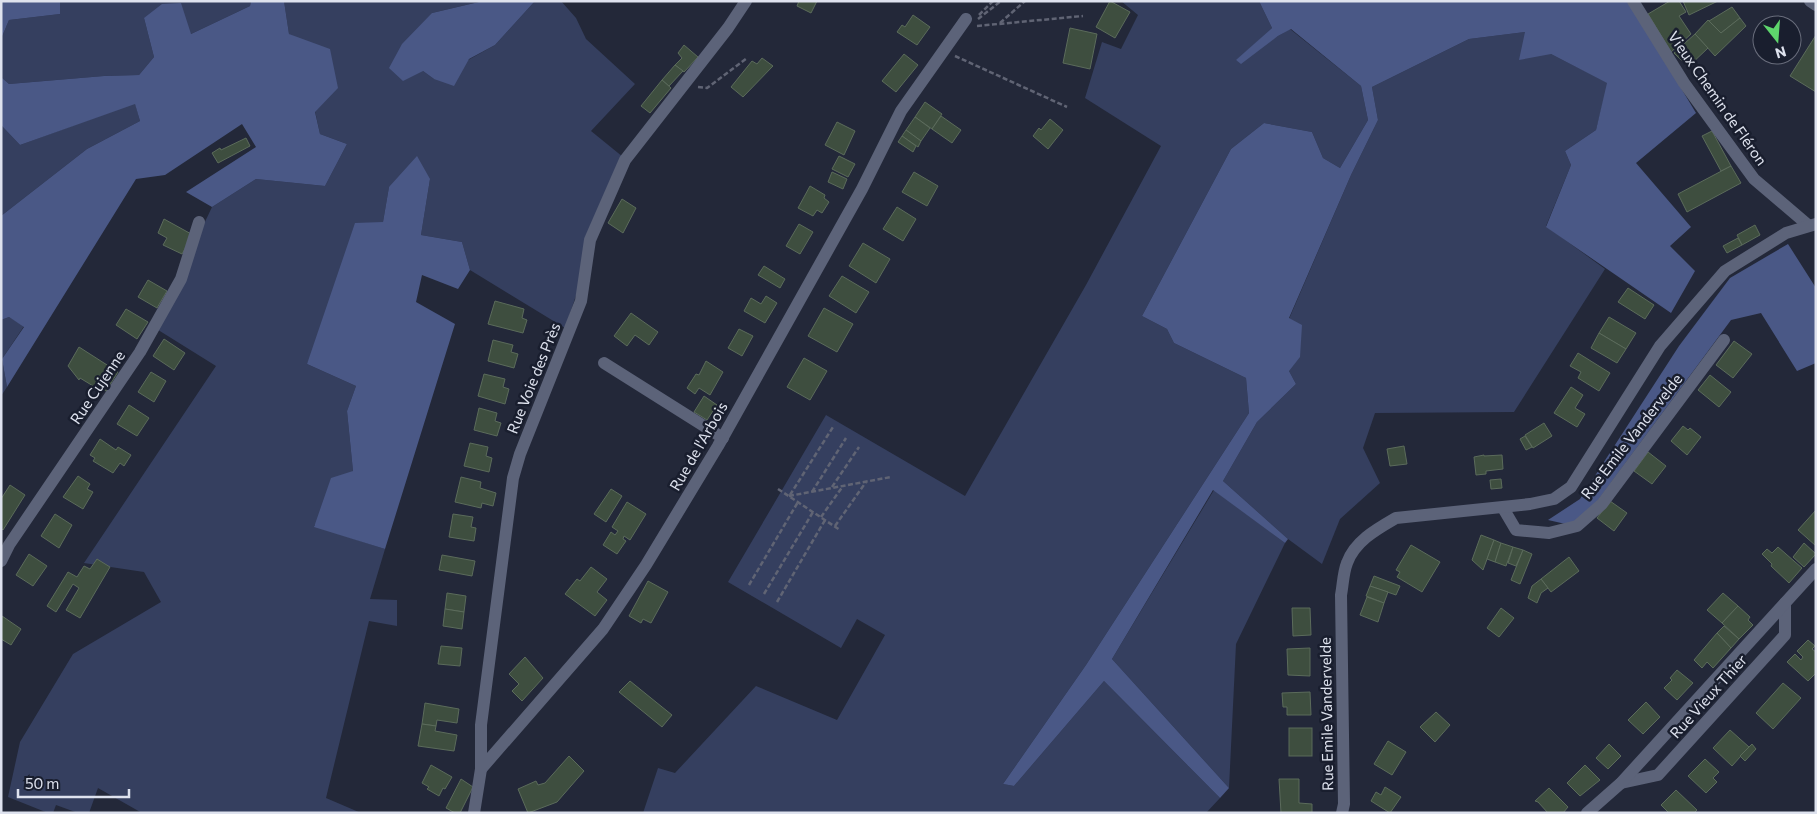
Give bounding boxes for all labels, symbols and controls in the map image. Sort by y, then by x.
north arrow [1752,15,1802,65]
street label: Vieux Chemin de Fléron [1665,27,1771,169]
text: N [1773,43,1788,63]
street label: Rue Voie des Près [503,320,564,436]
street label: Rue Cujenne [66,347,128,427]
street label: Rue Emile Vandervelde [1577,370,1685,502]
street label: Rue de l'Arbois [665,398,731,494]
street label: Rue Emile Vandervelde [1316,637,1336,791]
street label: Rue Vieux Thier [1666,650,1750,742]
scale bar [18,766,129,798]
text: 50 m [25,774,59,792]

